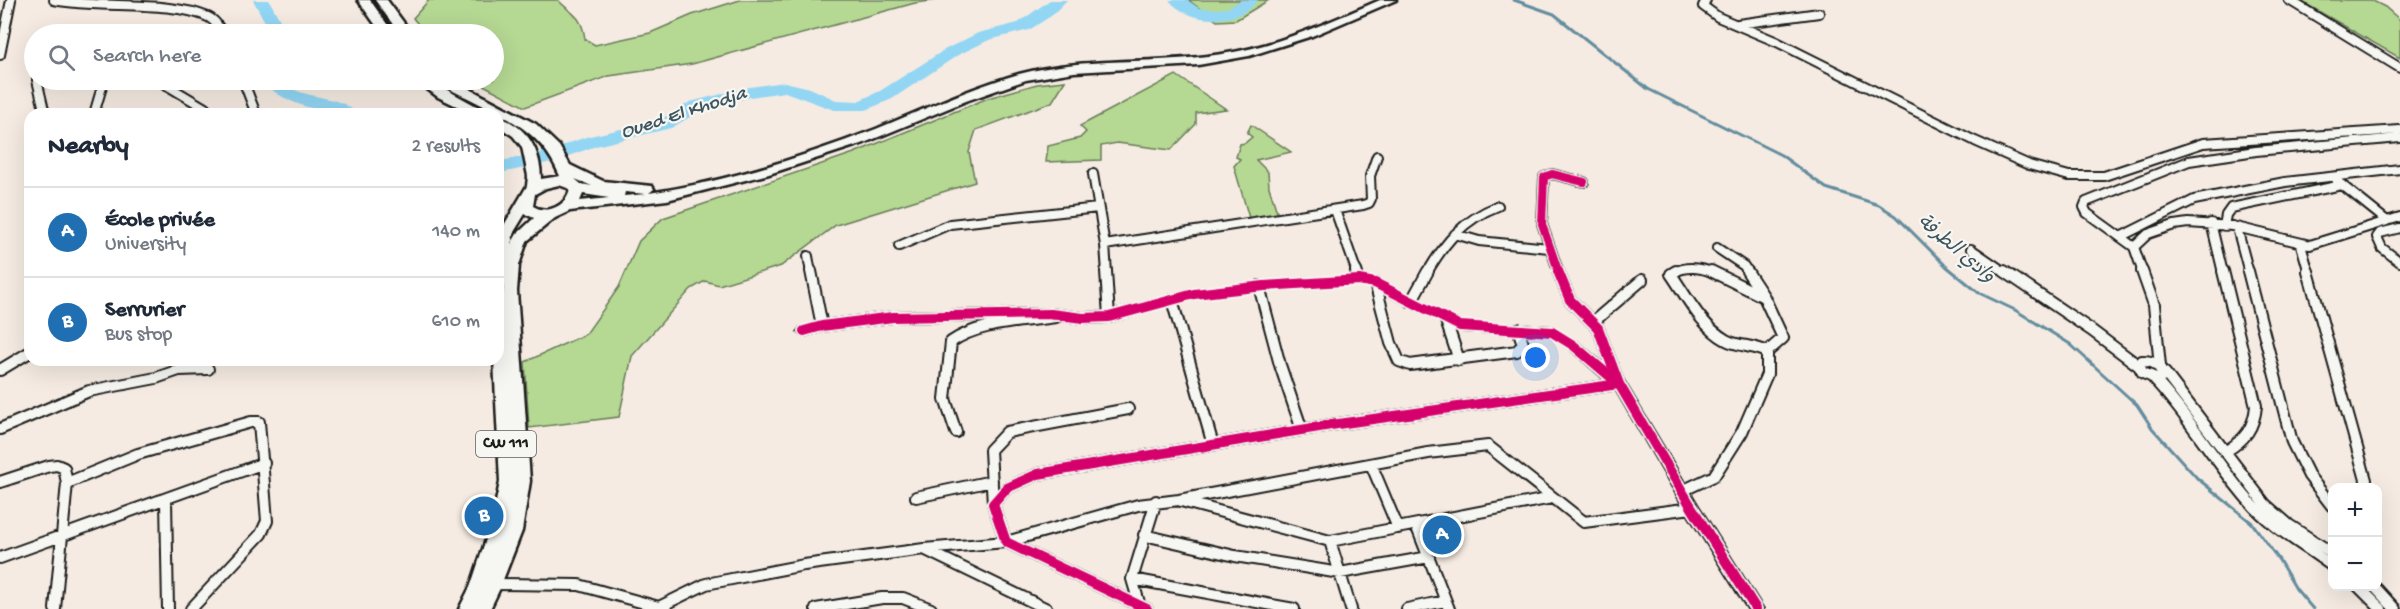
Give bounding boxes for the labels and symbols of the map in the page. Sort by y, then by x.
water label: Oued El Khodja [618,82,751,145]
water label: وادي الطرفة [1912,210,2000,290]
your location [1521,343,1550,372]
road number: CW 111 [476,431,536,457]
pin: B [464,494,504,538]
pin: A [1422,512,1462,558]

